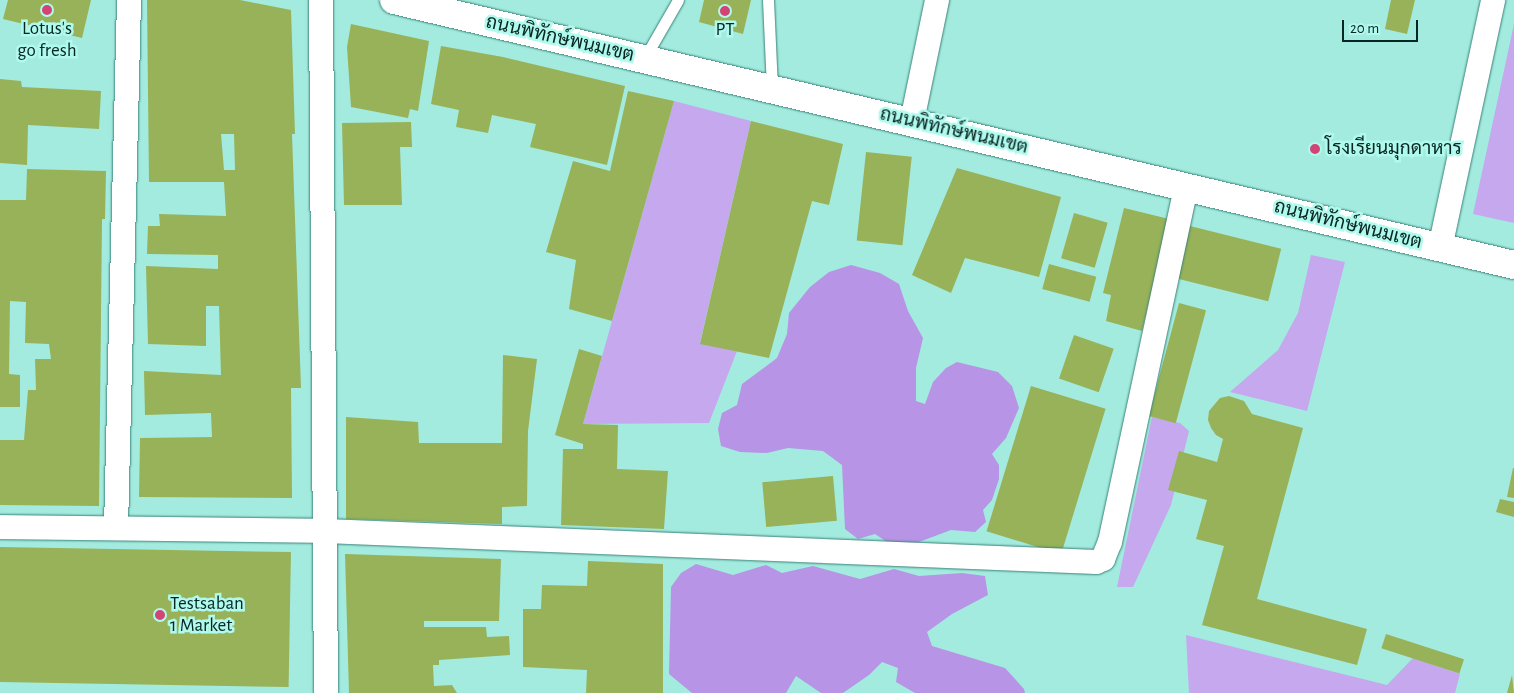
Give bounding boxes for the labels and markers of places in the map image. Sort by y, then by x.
marker: Lotus's go fresh [41,4,53,16]
marker: PT [719,5,731,17]
place label: Lotus's go fresh [17,18,77,62]
place label: PT [715,19,735,41]
place label: โรงเรียนมุกดาหาร [1325,138,1462,160]
marker: โรงเรียนมุกดาหาร [1309,143,1321,155]
place label: Testsaban 1 Market [170,593,244,637]
marker: Testsaban 1 Market [154,609,166,621]

